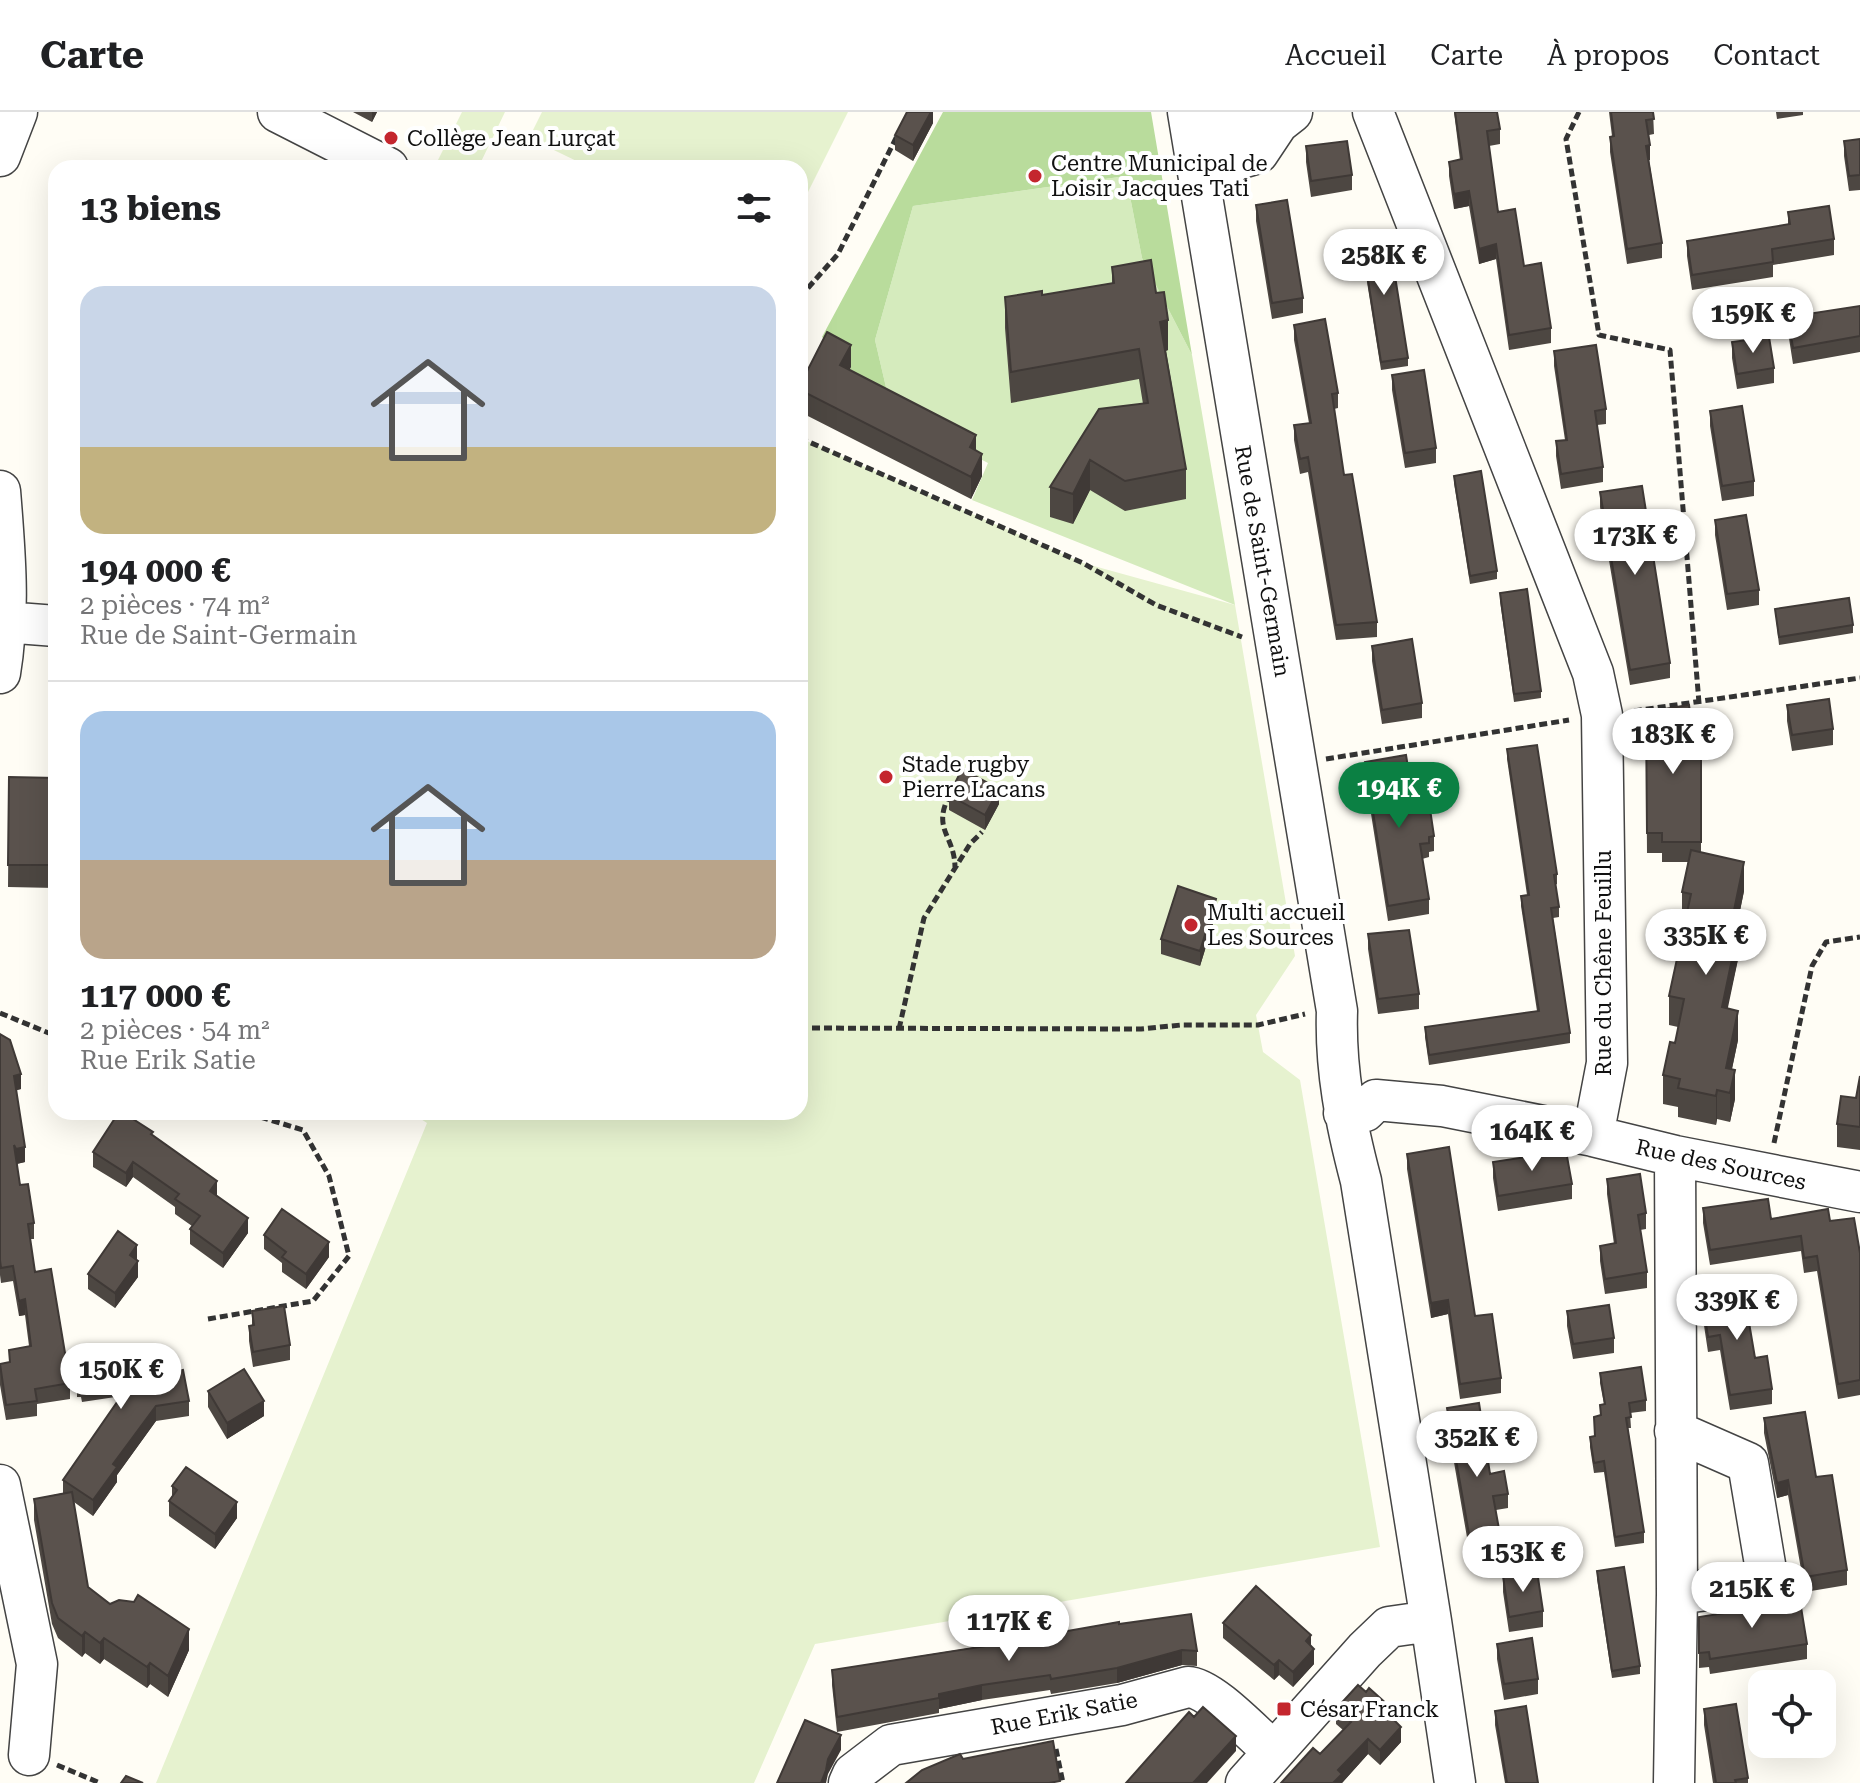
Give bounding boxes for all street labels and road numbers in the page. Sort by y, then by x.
street label: Rue de Saint-Germain [1230,443,1295,679]
street label: Rue du Chêne Feuillu [1591,850,1616,1076]
street label: Rue des Sources [1634,1134,1808,1195]
street label: Rue Erik Satie [989,1687,1139,1740]

